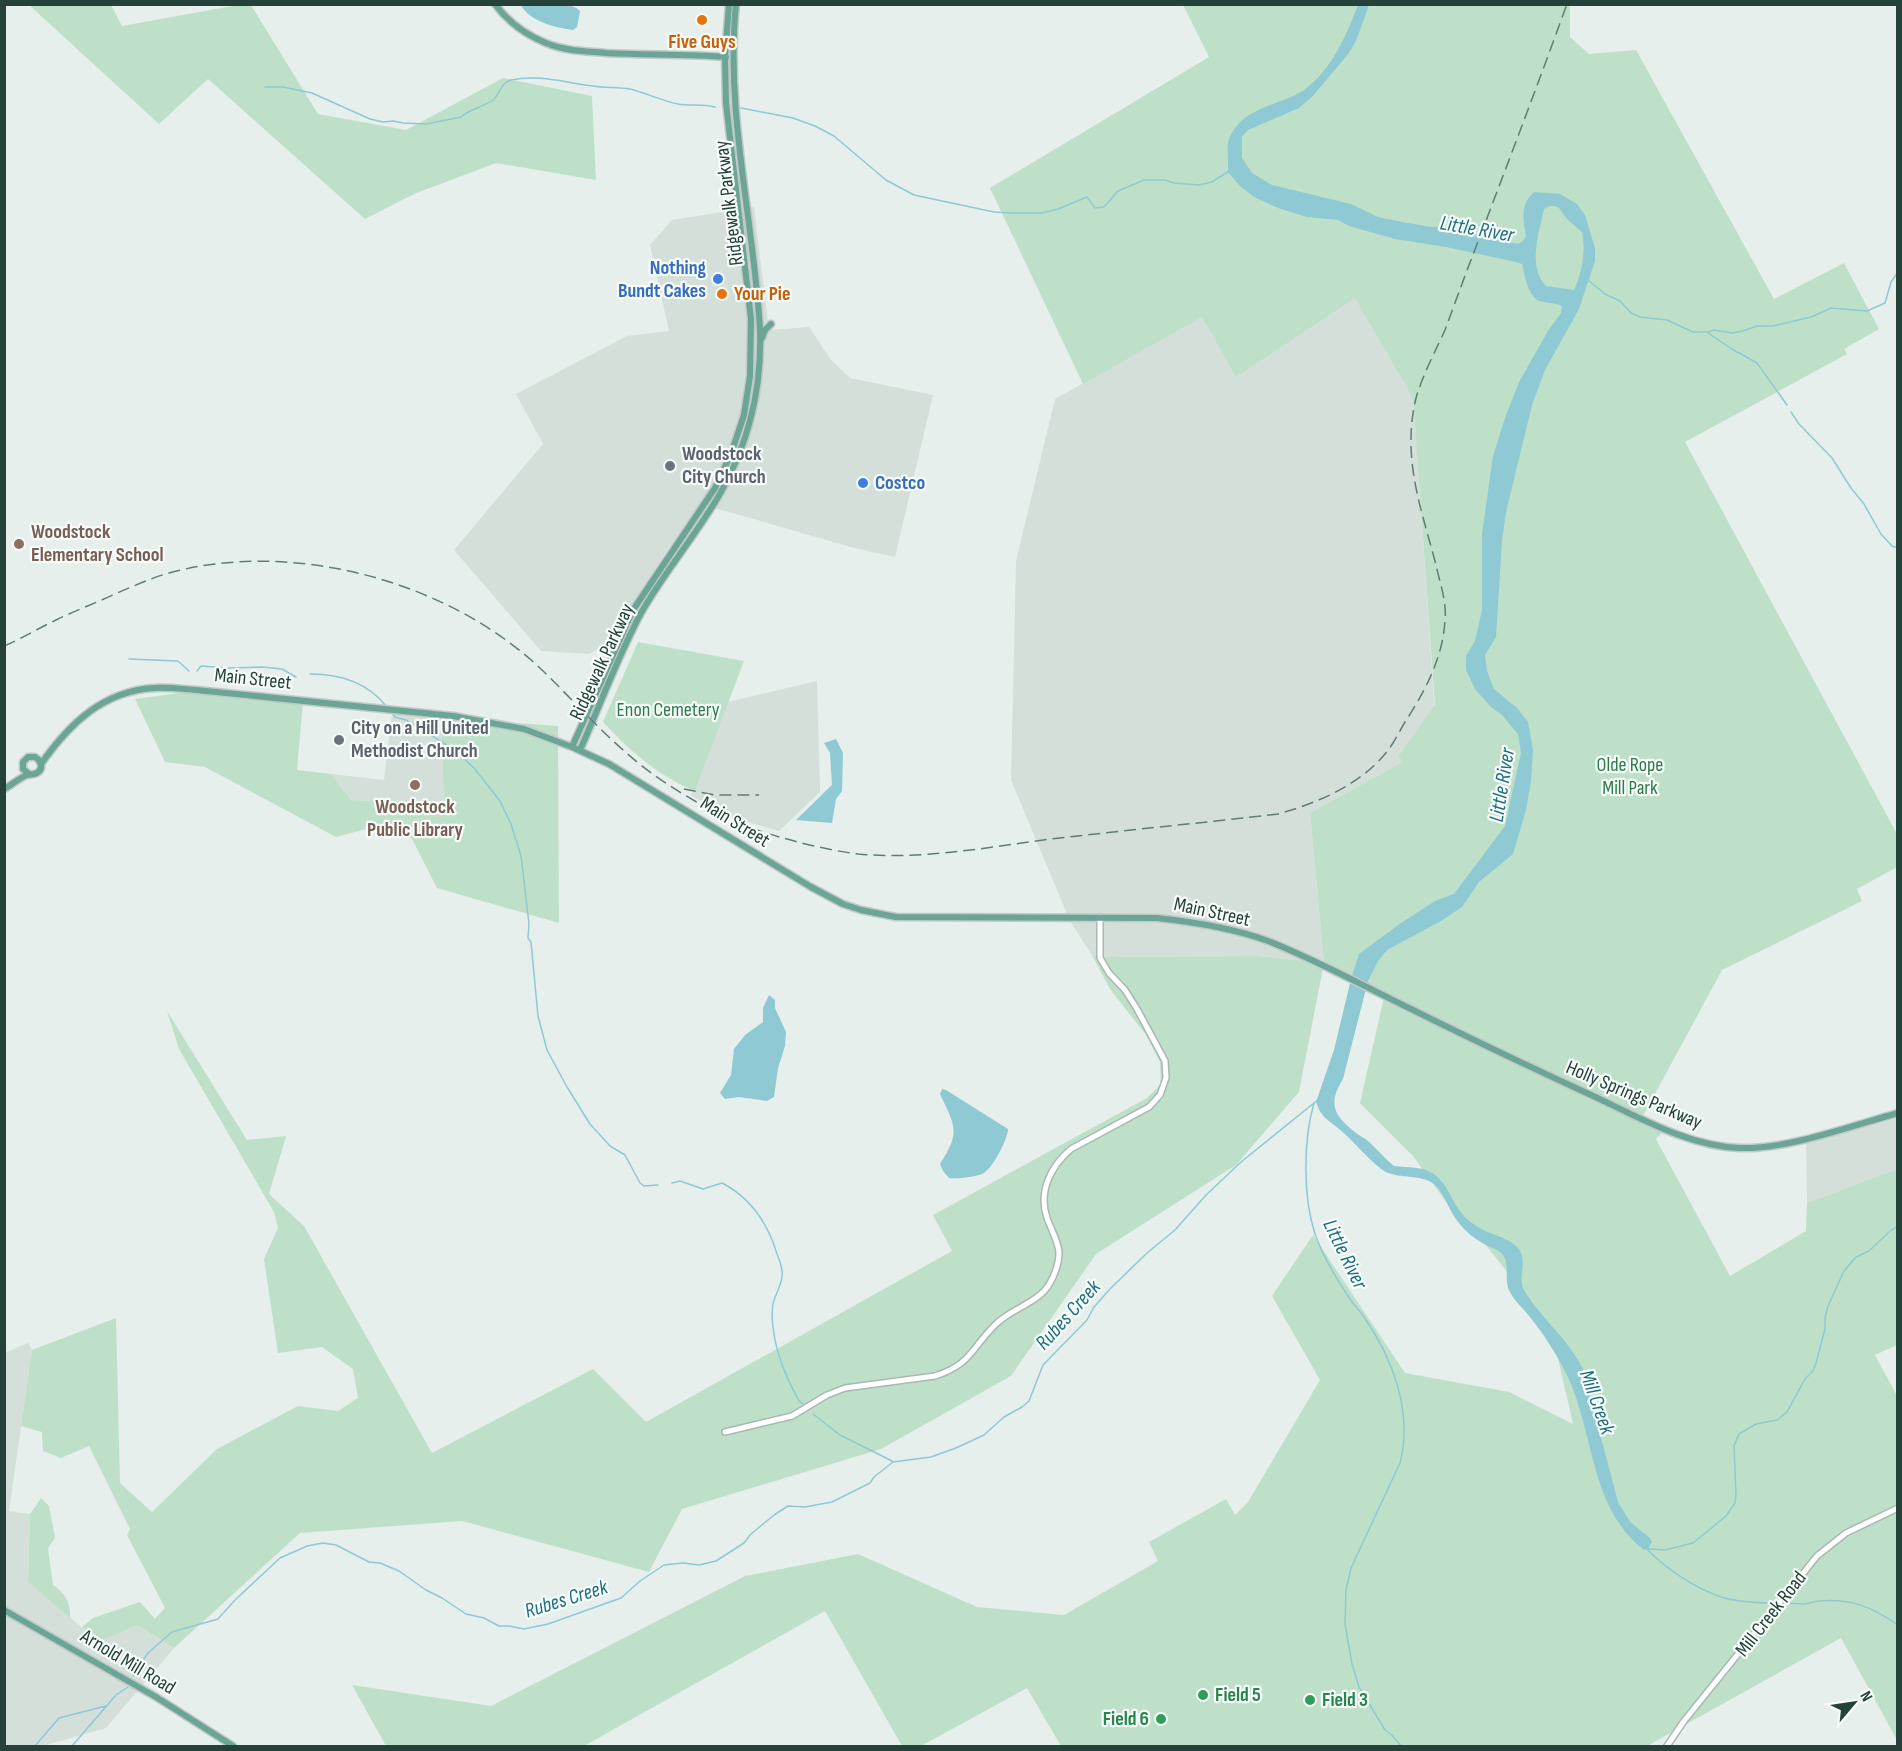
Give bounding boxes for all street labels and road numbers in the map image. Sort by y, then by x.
street label: Ridgewalk Parkway [709,139,749,267]
street label: Ridgewalk Parkway [565,600,640,724]
street label: Main Street [213,663,293,695]
street label: Main Street [696,791,774,853]
street label: Main Street [1172,892,1252,932]
street label: Holly Springs Parkway [1562,1056,1706,1135]
street label: Mill Creek Road [1730,1567,1812,1661]
street label: Arnold Mill Road [75,1624,180,1700]

